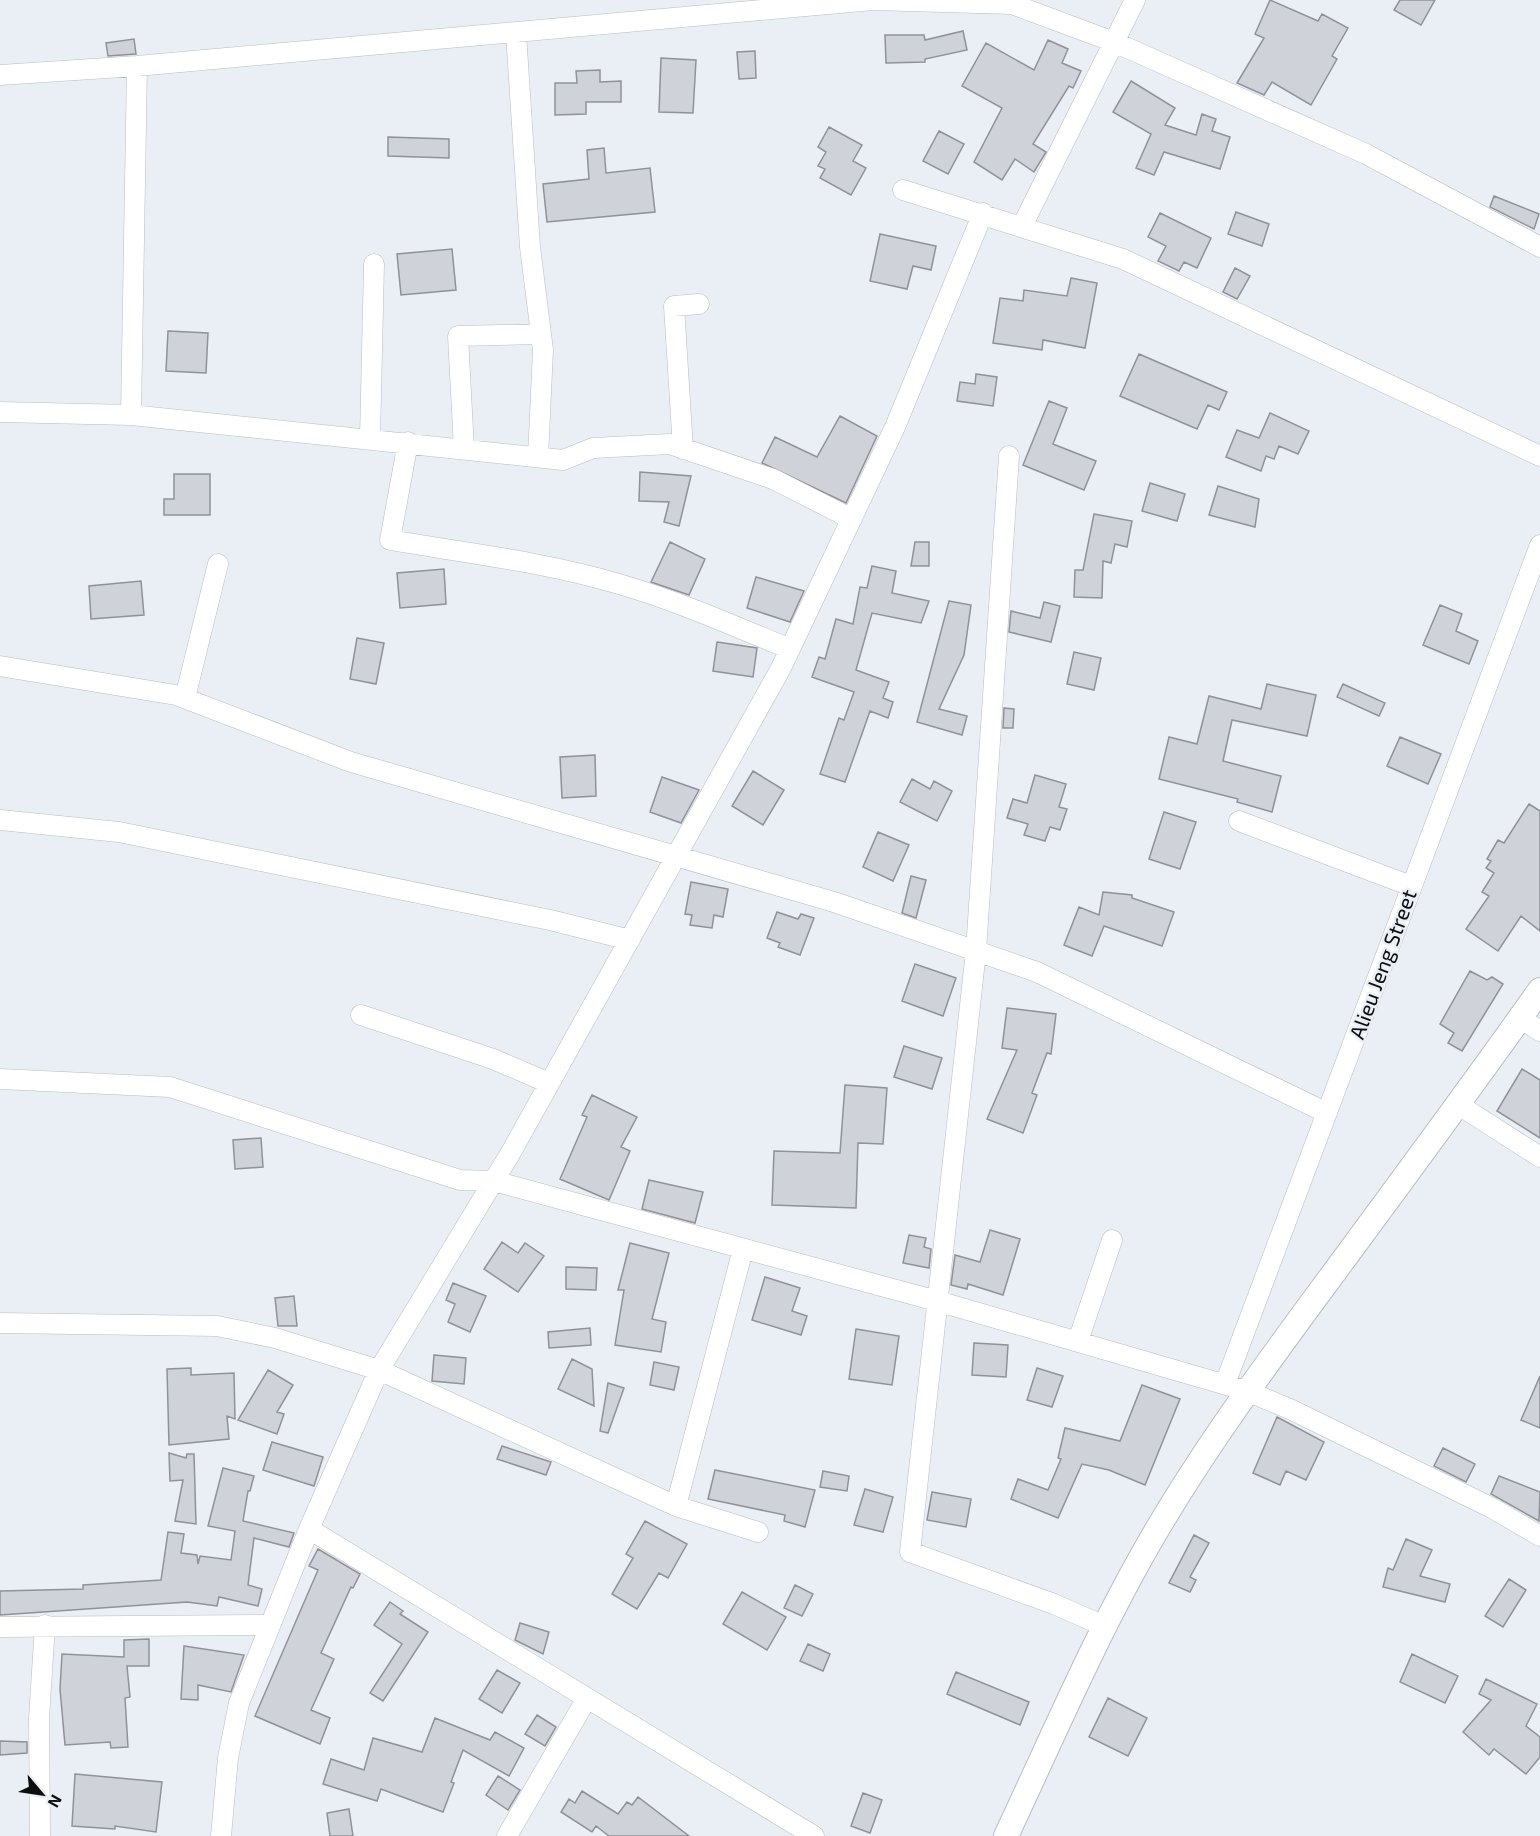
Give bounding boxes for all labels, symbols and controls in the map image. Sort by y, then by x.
street label: Alieu Jeng Street [1343,886,1421,1042]
north arrow [12,1764,72,1824]
text: N [44,1792,67,1811]

